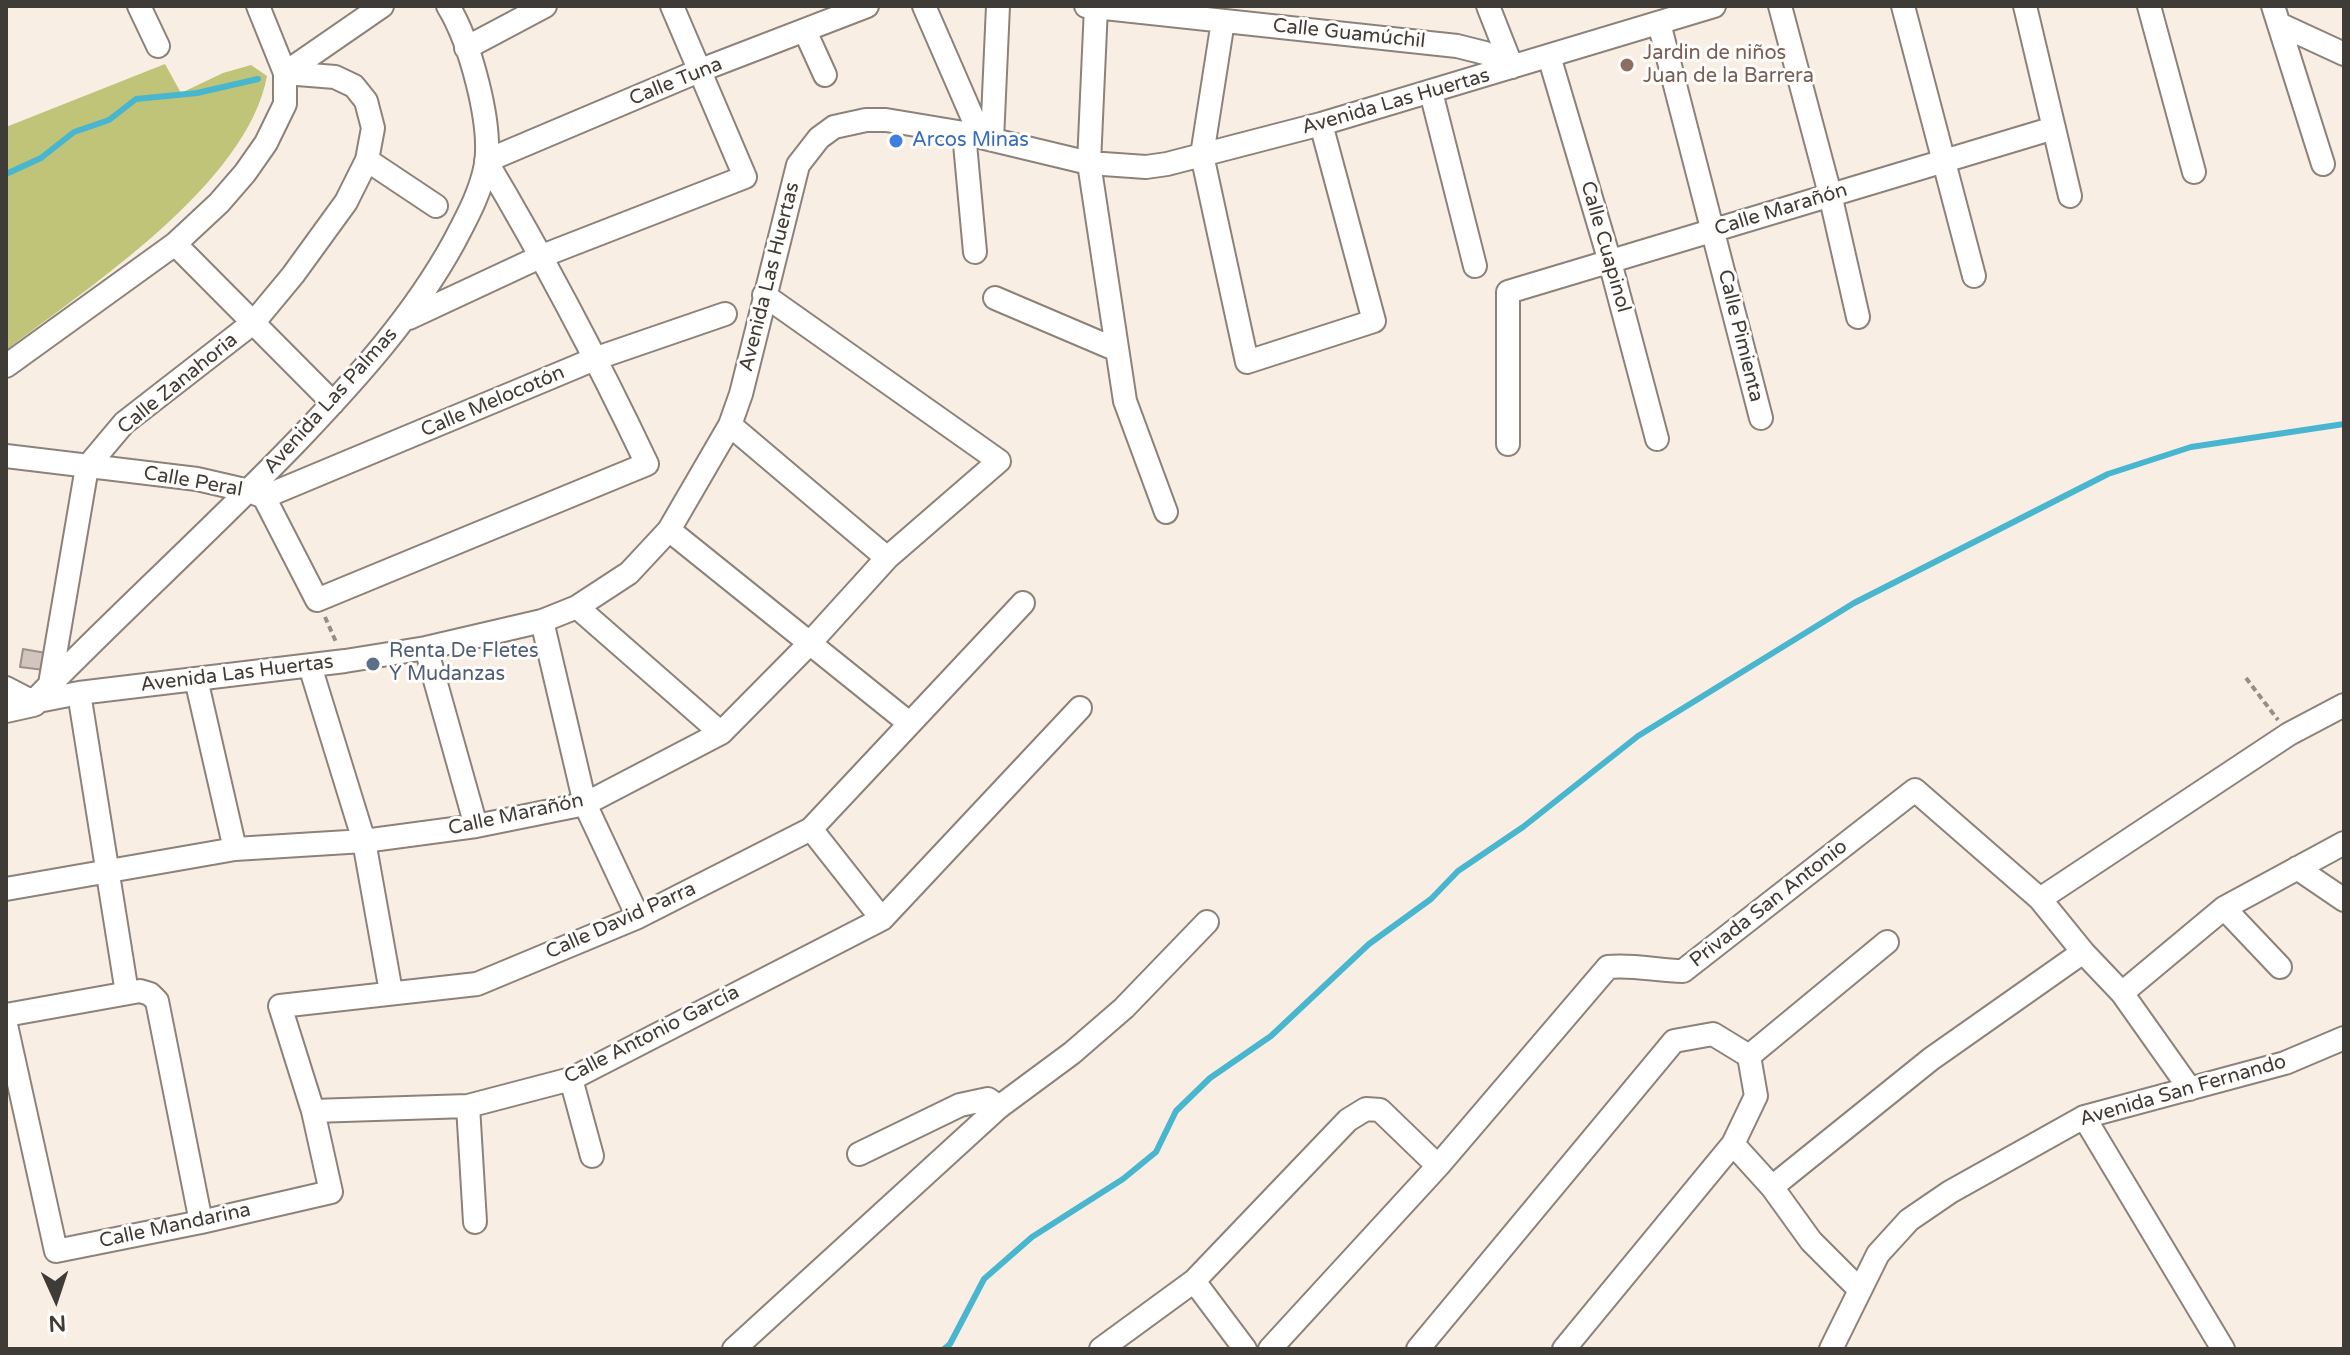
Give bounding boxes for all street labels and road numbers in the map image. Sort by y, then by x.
street label: Calle Guamúchil [1271,14,1427,54]
street label: Calle Tuna [626,52,726,112]
street label: Avenida Las Huertas [1299,64,1493,140]
street label: Calle Cuapinol [1575,178,1635,316]
street label: Calle Marañón [1712,178,1850,242]
street label: Avenida Las Huertas [735,180,805,374]
street label: Calle Pimienta [1712,267,1768,405]
street label: Avenida Las Palmas [259,323,403,479]
street label: Calle Zanahoria [113,328,243,440]
street label: Calle Melocotón [418,361,568,443]
street label: Calle Peral [142,462,244,502]
street label: Avenida Las Huertas [139,650,335,698]
street label: Calle Marañón [446,789,586,841]
street label: Privada San Antonio [1685,835,1853,973]
street label: Calle David Parra [542,877,700,965]
street label: Calle Antonio García [560,980,744,1090]
street label: Avenida San Fernando [2077,1050,2289,1132]
street label: Calle Mandarina [97,1198,253,1254]

